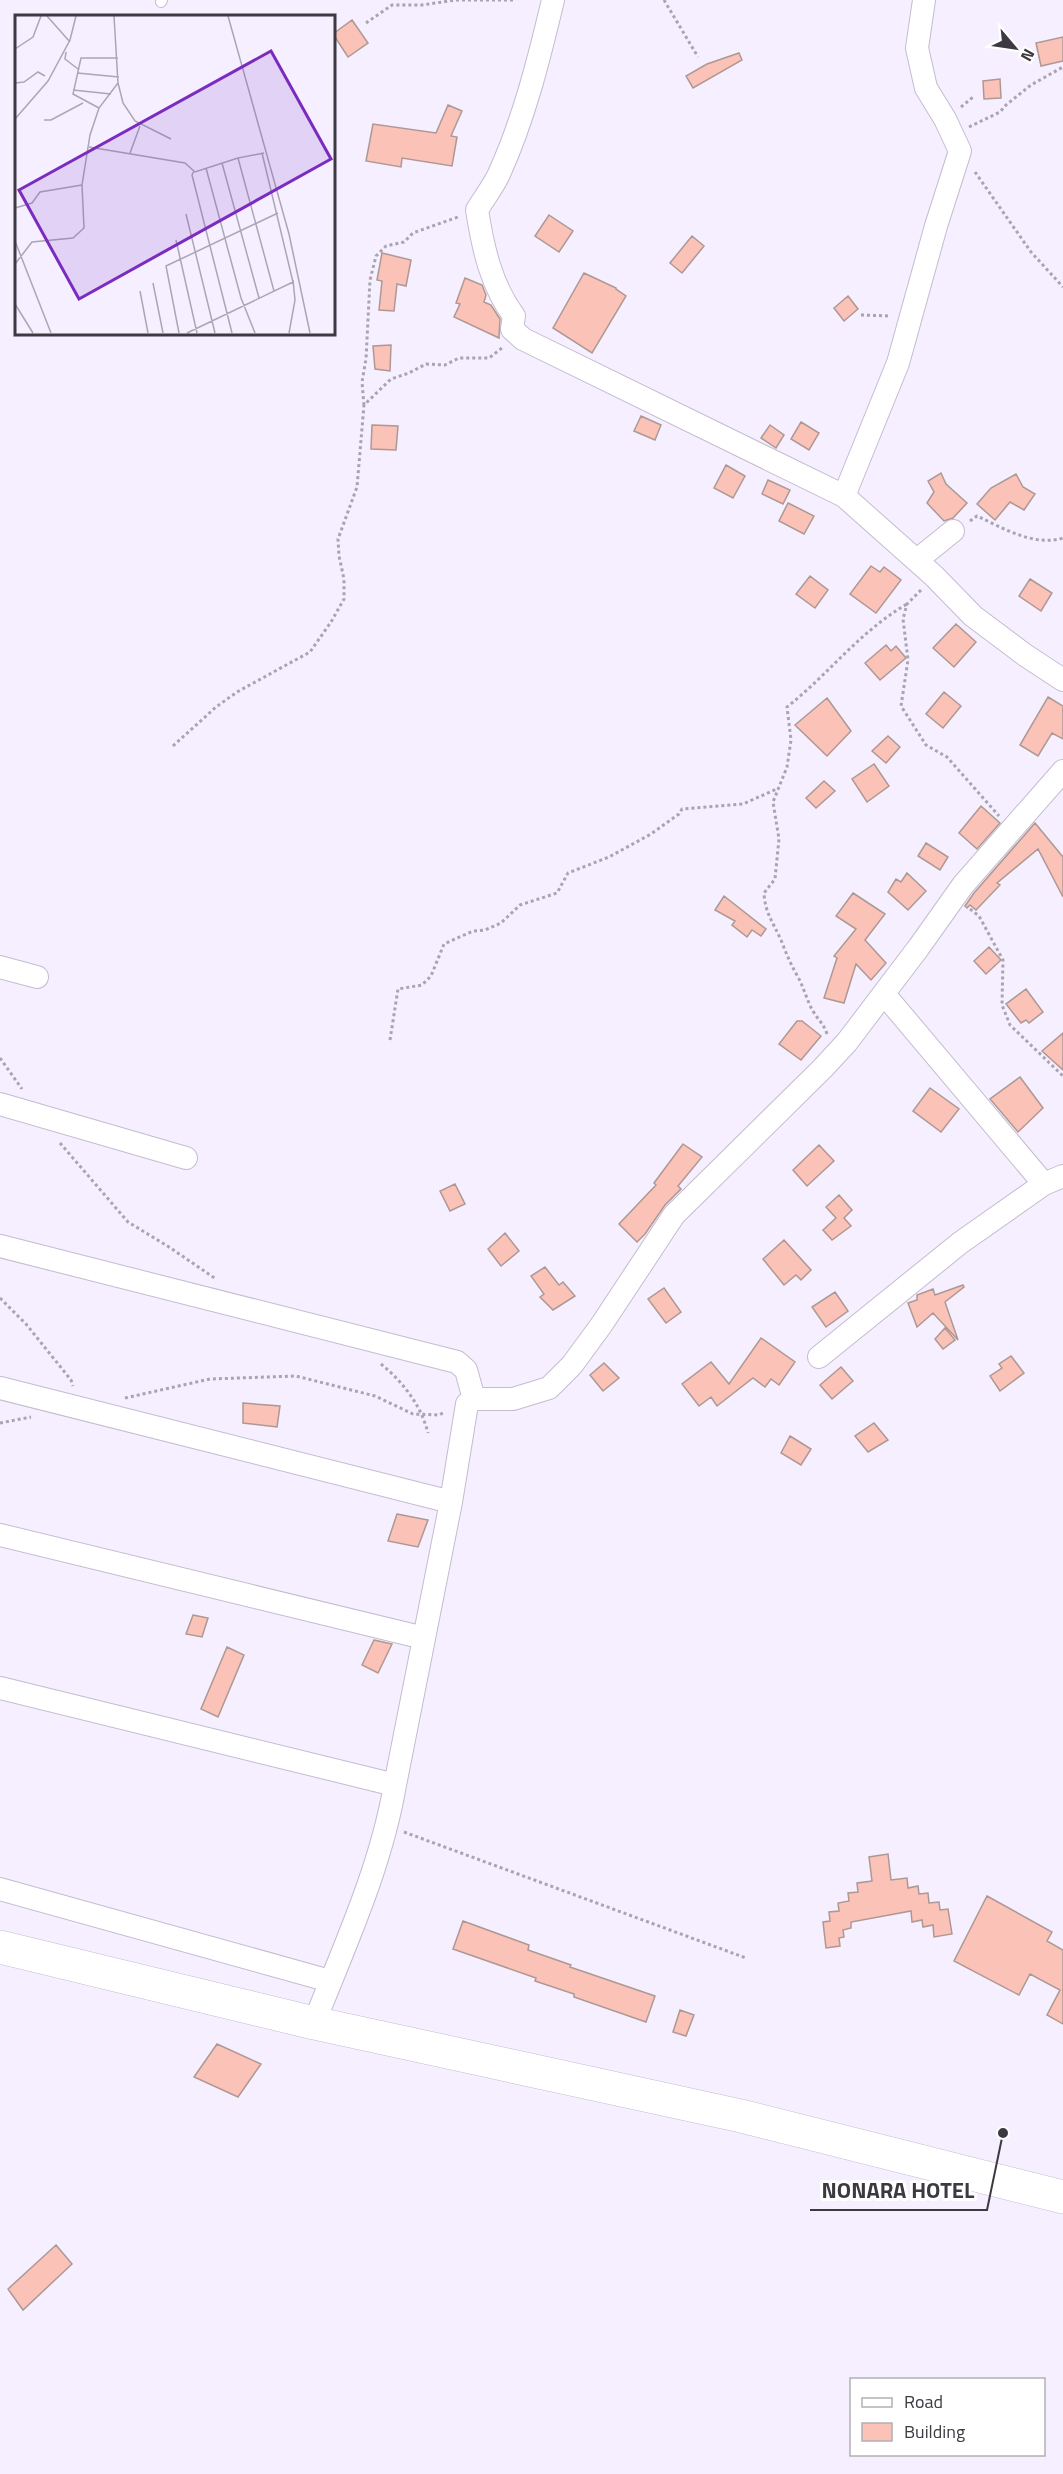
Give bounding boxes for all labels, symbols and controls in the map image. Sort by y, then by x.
inset map [15,15,334,334]
north arrow [985,18,1045,78]
text: N [1015,45,1041,66]
callout: NONARA HOTEL [810,2170,987,2210]
text: NONARA HOTEL [822,2173,975,2207]
legend [850,2378,1045,2456]
text: Road [904,2388,943,2415]
text: Building [904,2418,965,2445]

